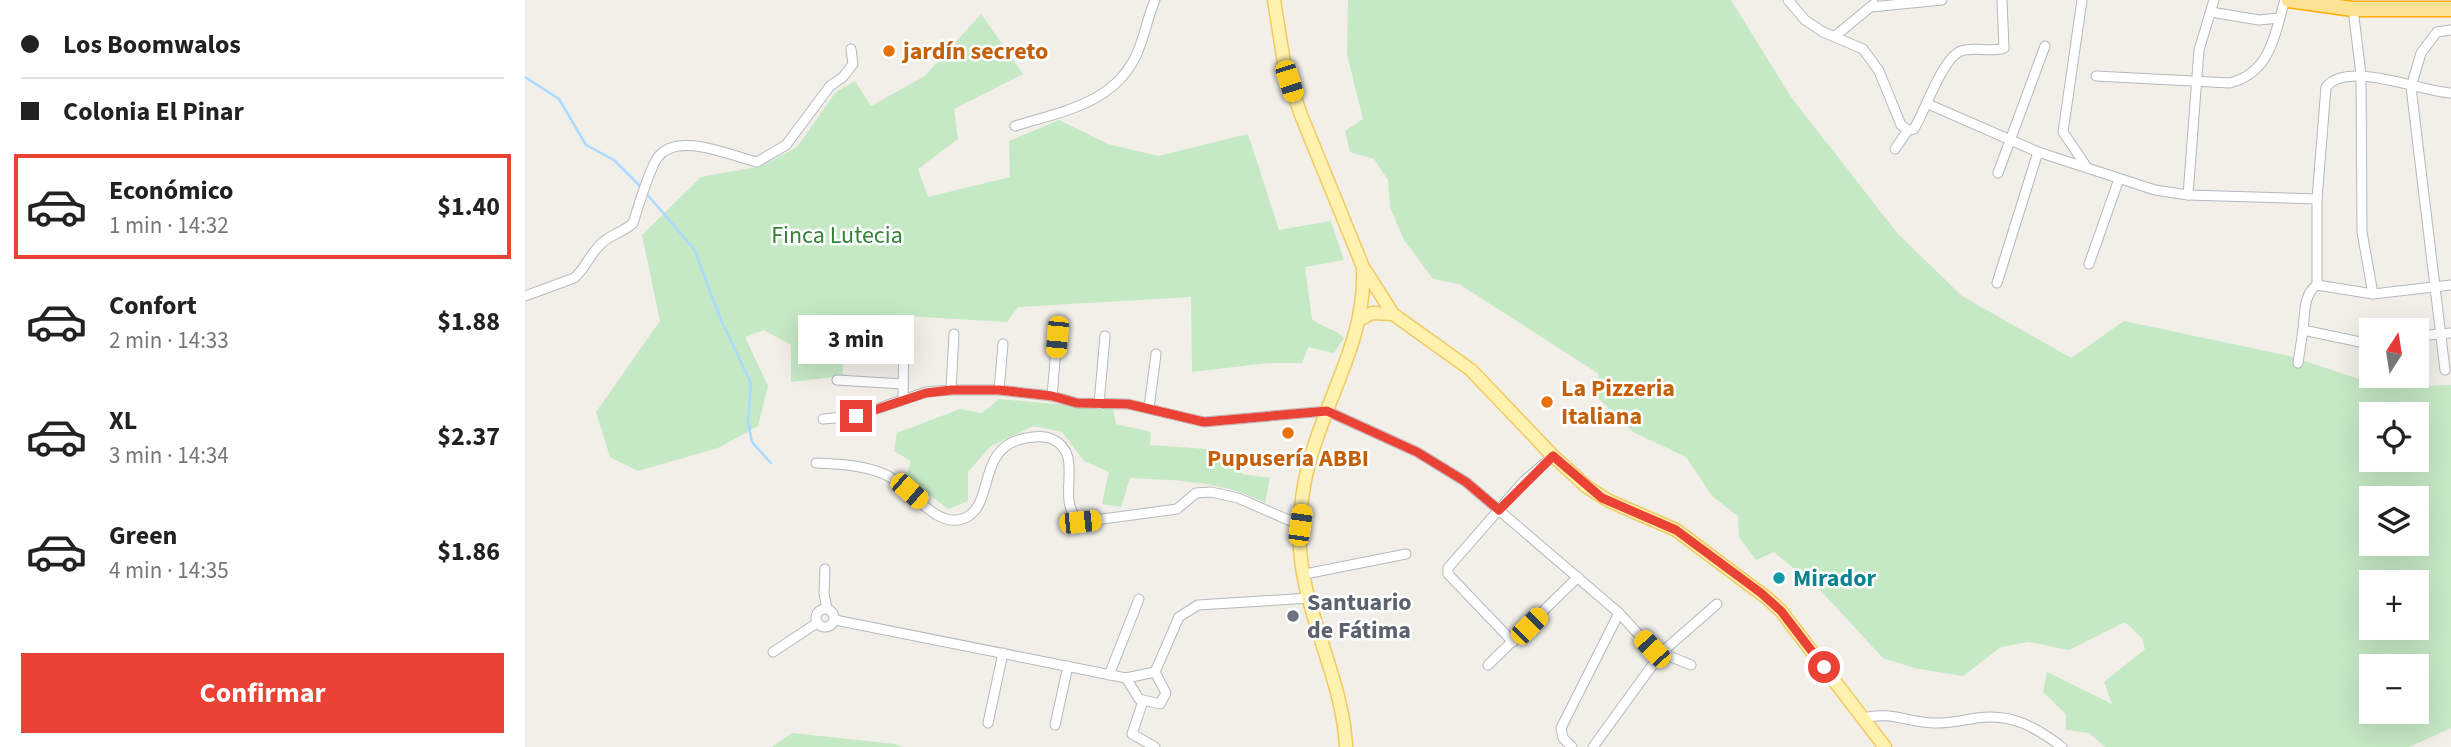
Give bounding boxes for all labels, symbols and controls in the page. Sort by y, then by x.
text: Los Boomwalos [63,26,241,63]
place label: jardín secreto [901,34,1048,69]
marker: jardín secreto [881,43,897,59]
car [1273,58,1306,104]
text: Colonia El Pinar [63,93,244,130]
text: Económico [109,172,234,209]
icon: car [25,175,88,238]
text: $1.40 [437,188,500,225]
text: 1 min · 14:32 [109,209,229,242]
park label: Finca Lutecia [771,218,903,253]
text: Confort [109,287,197,324]
icon: car [25,290,88,353]
text: $1.88 [437,303,500,340]
callout: 3 min [798,314,914,364]
car [1045,315,1070,359]
north arrow [2359,318,2429,388]
map controls [2359,318,2429,724]
text: 3 min [828,323,884,356]
text: 2 min · 14:33 [109,324,229,357]
place label: La Pizzeria Italiana [1561,371,1675,434]
marker: La Pizzeria Italiana [1539,394,1555,410]
route end [840,400,872,432]
text: XL [109,402,137,439]
button: locate [2359,402,2429,472]
icon: car [25,405,88,468]
text: $2.37 [437,418,500,455]
marker: Pupusería ABBI [1280,425,1296,441]
text: 3 min · 14:34 [109,439,229,472]
place label: Pupusería ABBI [1207,441,1369,476]
car [887,469,932,513]
button: layers [2359,486,2429,556]
car [1287,503,1314,547]
car [1059,509,1102,535]
text: Green [109,517,177,554]
icon: car [25,520,88,583]
text: $1.86 [437,533,500,570]
text: 4 min · 14:35 [109,554,229,587]
place label: Mirador [1793,561,1877,596]
marker: Mirador [1771,570,1787,586]
button: + [2359,570,2429,640]
place label: Santuario de Fátima [1307,585,1412,648]
car [1507,604,1552,648]
marker: Santuario de Fátima [1285,608,1301,624]
car [1630,626,1675,672]
route start [1808,651,1840,683]
button: Confirmar [21,653,504,733]
button: − [2359,654,2429,724]

